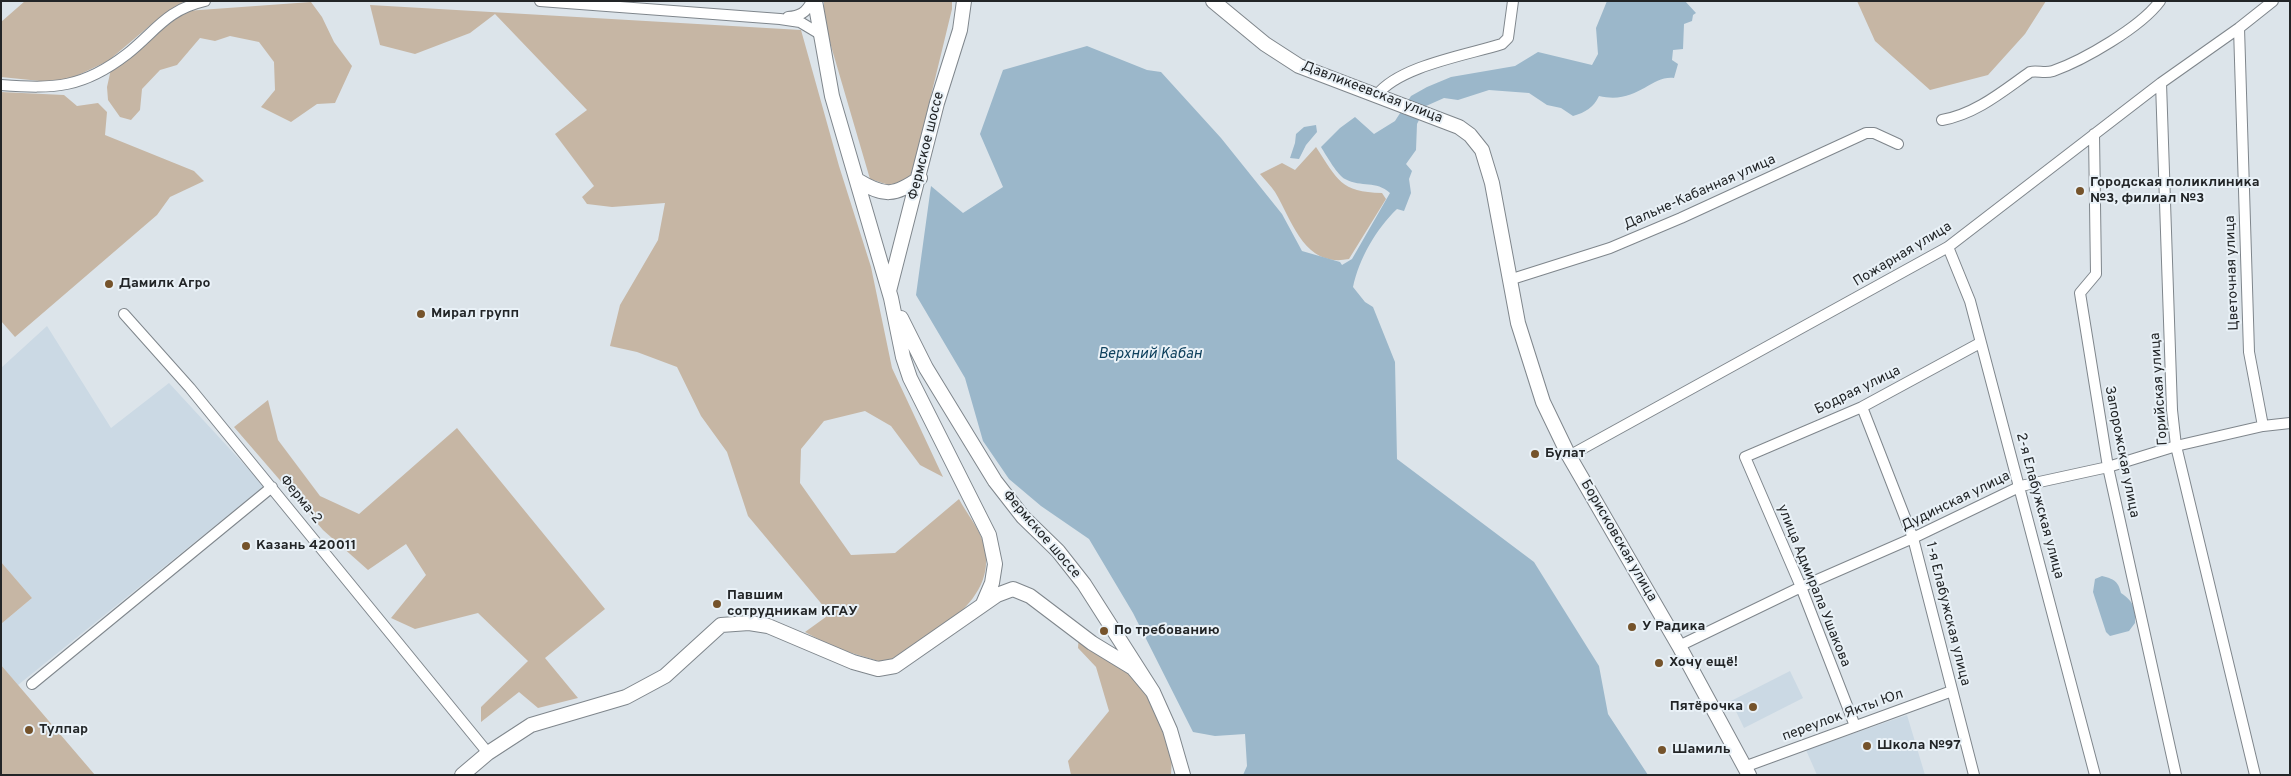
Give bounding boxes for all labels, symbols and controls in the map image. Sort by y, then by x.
street label: Давликеевская улица [1299,58,1445,128]
street label: Фермское шоссе [905,90,949,202]
street label: Дальне-Кабанная улица [1621,152,1779,234]
place label: Городская поликлиника №3, филиал №3 [2090,175,2259,208]
marker: Городская поликлиника №3, филиал №3 [2074,185,2086,197]
street label: Цветочная улица [2223,215,2243,331]
street label: Пожарная улица [1851,219,1955,291]
place label: Дамилк Агро [119,276,210,292]
marker: Дамилк Агро [103,278,115,290]
place label: Мирал групп [431,306,519,322]
marker: Мирал групп [415,308,427,320]
street label: Горийская улица [2148,332,2172,446]
water label: Верхний Кабан [1098,346,1202,364]
street label: Бодрая улица [1812,363,1904,419]
street label: Запорожская улица [2100,385,2142,519]
street label: 2-я Елабужская улица [2011,431,2067,581]
place label: Булат [1545,446,1585,462]
marker: Булат [1529,448,1541,460]
street label: Дудинская улица [1899,468,2013,536]
street label: Ферма-2 [275,472,325,528]
street label: Борисковская улица [1576,477,1660,605]
street label: Фермское шоссе [998,488,1084,582]
street label: улица Адмирала Ушакова [1773,502,1853,670]
place label: Казань 420011 [256,538,356,554]
marker: Казань 420011 [240,540,252,552]
street label: 1-я Елабужская улица [1921,540,1973,688]
place label: Павшим сотрудникам КГАУ [727,588,858,620]
marker: Павшим сотрудникам КГАУ [711,598,723,610]
place label: У Радика [1642,619,1705,635]
marker: У Радика [1626,621,1638,633]
place label: По требованию [1114,623,1220,639]
marker: По требованию [1098,625,1110,637]
place label: Хочу ещё! [1669,655,1738,671]
marker: Хочу ещё! [1653,657,1665,669]
street label: переулок Якты Юл [1780,686,1906,746]
place label: Пятёрочка [1670,699,1743,715]
marker: Пятёрочка [1747,701,1759,713]
place label: Тулпар [39,722,88,738]
marker: Тулпар [23,724,35,736]
place label: Школа №97 [1877,738,1961,754]
marker: Школа №97 [1861,740,1873,752]
place label: Шамиль [1672,742,1731,758]
marker: Шамиль [1656,744,1668,756]

